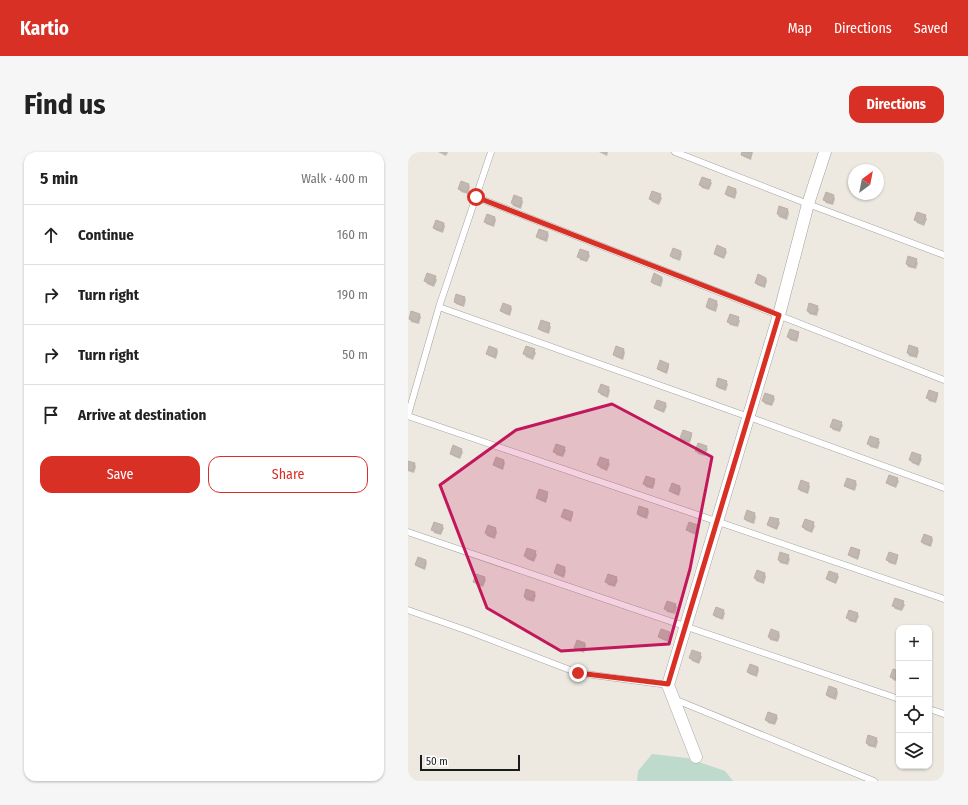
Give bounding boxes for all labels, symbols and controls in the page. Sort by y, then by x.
text: Kartio [20,17,69,40]
text: Map [788,20,812,37]
text: Directions [834,20,892,37]
text: Saved [914,20,948,37]
button: Directions [849,86,944,123]
text: Find us [24,88,106,121]
north arrow [848,164,884,200]
text: 5 min [40,168,78,189]
text: Walk · 400 m [301,171,368,186]
route start [467,188,485,206]
icon: ahead [40,224,62,246]
text: Continue [78,226,134,244]
text: 160 m [337,227,368,242]
icon: right [40,284,62,306]
text: Turn right [78,286,139,304]
text: 190 m [337,287,368,302]
icon: right [40,344,62,366]
text: Turn right [78,346,139,364]
text: 50 m [342,347,368,362]
icon: arrive [40,404,62,426]
text: Arrive at destination [78,406,206,424]
button: Save [40,456,200,493]
button: Share [208,456,368,493]
map controls [896,625,932,769]
button: + [896,625,932,661]
button: − [896,661,932,697]
route end [569,664,587,682]
button: locate [896,697,932,733]
button: layers [896,733,932,769]
scale bar [420,753,520,772]
text: 50 m [426,755,448,768]

